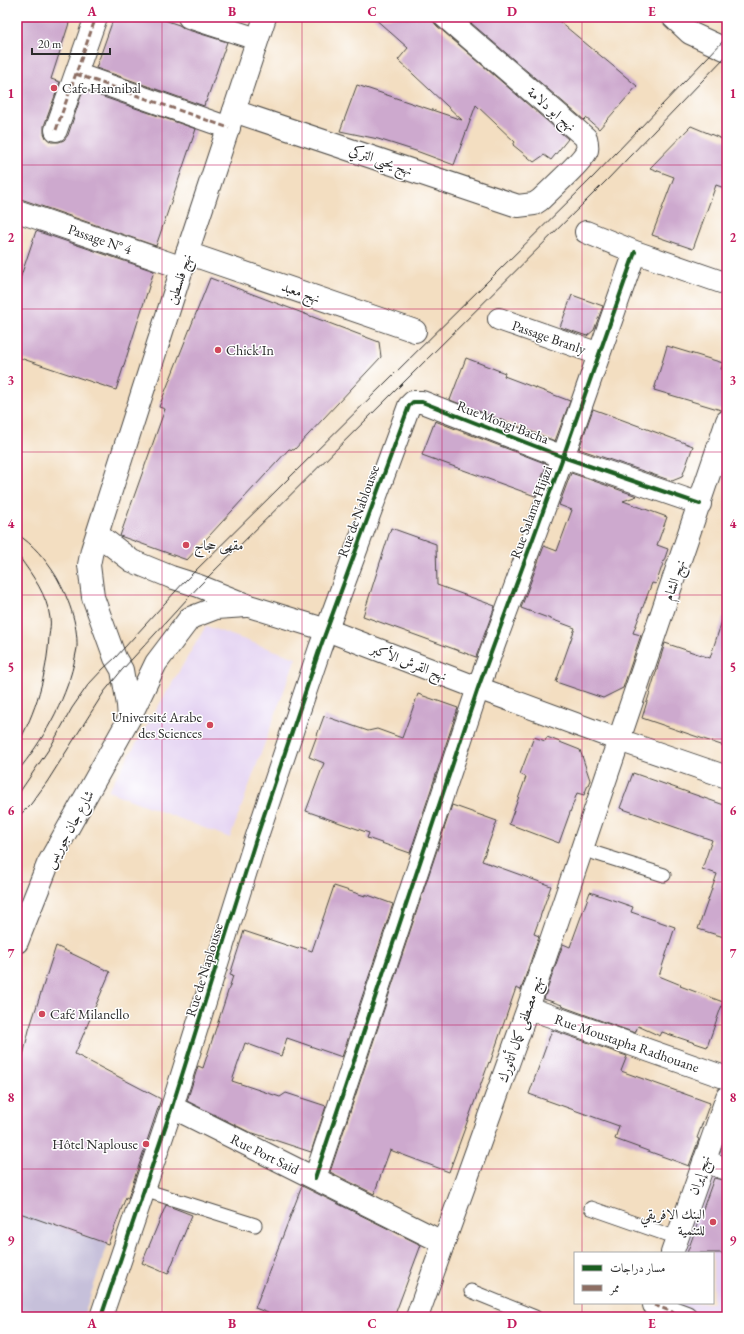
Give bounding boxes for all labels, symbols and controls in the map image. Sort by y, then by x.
text: A [86,3,97,20]
text: B [228,3,236,20]
text: C [367,3,377,20]
text: D [507,3,517,20]
text: E [648,3,656,20]
scale bar [32,30,110,56]
text: 20 m [38,36,62,52]
place label: Cafe Hannibal [62,79,142,97]
marker: Cafe Hannibal [49,83,59,93]
street label: نهج ابو دلامة [521,83,580,138]
text: 1 [8,85,15,102]
text: 1 [730,85,737,102]
street label: نهج يحيى التركي [346,141,415,183]
street label: Passage N° 4 [66,220,135,258]
text: 2 [8,229,15,246]
text: 2 [730,229,737,246]
street label: نهج فلسطين [162,251,199,308]
street label: نهج معبد [278,277,323,311]
street label: Passage Branly [510,316,589,358]
place label: Chick'In [226,341,274,359]
marker: Chick'In [213,345,223,355]
text: 3 [8,372,15,389]
text: 3 [730,372,737,389]
street label: Rue Mongi Bacha [455,396,552,448]
street label: Rue de Nablousse [333,462,383,560]
street label: Rue Salama Hijazi [506,462,556,561]
text: 4 [8,515,15,532]
text: 4 [730,515,737,532]
place label: مقهى حجاج [194,536,244,558]
marker: مقهى حجاج [181,540,191,550]
street label: نهج الشام [659,557,693,604]
street label: نهج القرش الأكبر [365,638,450,689]
text: 5 [8,659,14,676]
text: 5 [730,659,736,676]
place label: Université Arabe des Sciences [112,708,203,742]
marker: Université Arabe des Sciences [205,720,215,730]
street label: شارع جان جوريس [40,787,101,873]
text: 6 [8,802,15,819]
text: 6 [730,802,737,819]
street label: Rue de Naplousse [181,921,227,1019]
text: 7 [8,945,15,962]
text: 7 [730,945,737,962]
street label: نهج مصطفى كمال أتاتورك [492,973,550,1086]
place label: Café Milanello [50,1005,129,1023]
marker: Café Milanello [37,1009,47,1019]
street label: Rue Moustapha Radhouane [552,1010,702,1076]
text: 8 [8,1089,15,1106]
text: 8 [730,1089,737,1106]
street label: Rue Port Said [228,1130,303,1179]
place label: Hôtel Naplouse [52,1135,139,1153]
marker: Hôtel Naplouse [141,1139,151,1149]
street label: نهج إيران [684,1153,718,1199]
place label: البنك الافريقي للتنمية [640,1205,705,1239]
marker: البنك الافريقي للتنمية [708,1217,718,1227]
text: 9 [8,1232,15,1249]
text: 9 [730,1232,737,1249]
legend [574,1252,714,1304]
text: مسار دراجات [610,1260,665,1276]
text: ممر [608,1280,620,1296]
text: A [86,1315,97,1332]
text: B [228,1315,236,1332]
text: C [367,1315,377,1332]
text: D [507,1315,517,1332]
text: E [648,1315,656,1332]

